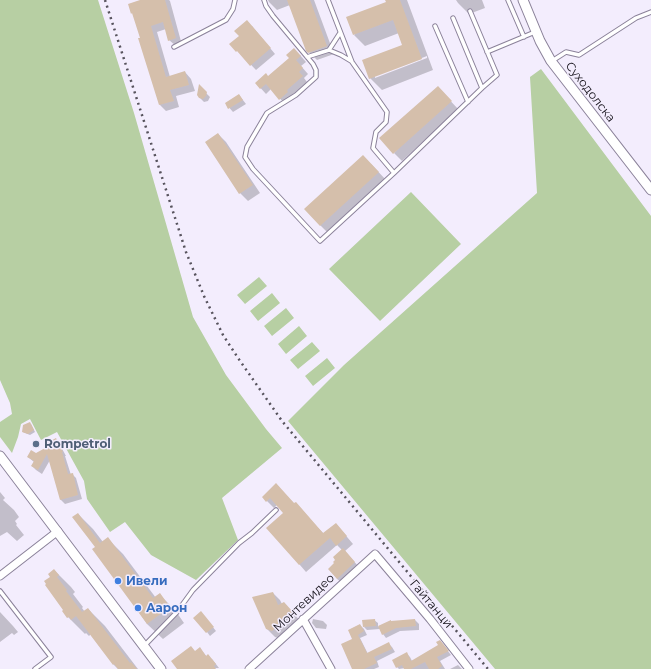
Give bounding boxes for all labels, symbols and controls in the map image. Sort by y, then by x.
street label: Суходолска [562,59,618,125]
place label: Rompetrol [44,437,111,451]
marker: Rompetrol [31,439,41,449]
street label: Монтевидео [270,571,338,635]
place label: Ивели [126,574,167,588]
marker: Ивели [113,576,123,586]
street label: Гайтанци [407,577,455,631]
place label: Аарон [146,601,187,615]
marker: Аарон [133,603,143,613]

